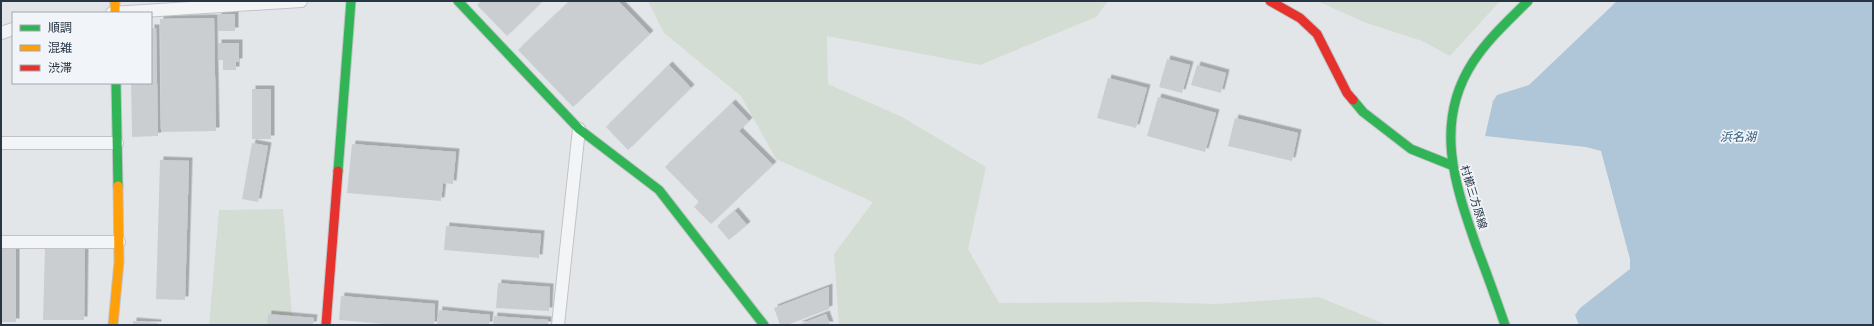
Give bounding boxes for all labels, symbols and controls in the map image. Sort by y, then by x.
legend [12,12,152,84]
text: 順調 [48,21,72,35]
text: 混雑 [48,41,72,55]
text: 渋滞 [48,61,72,75]
water label: 浜名湖 [1720,130,1758,144]
street label: 村櫛三方原線 [1458,164,1489,231]

